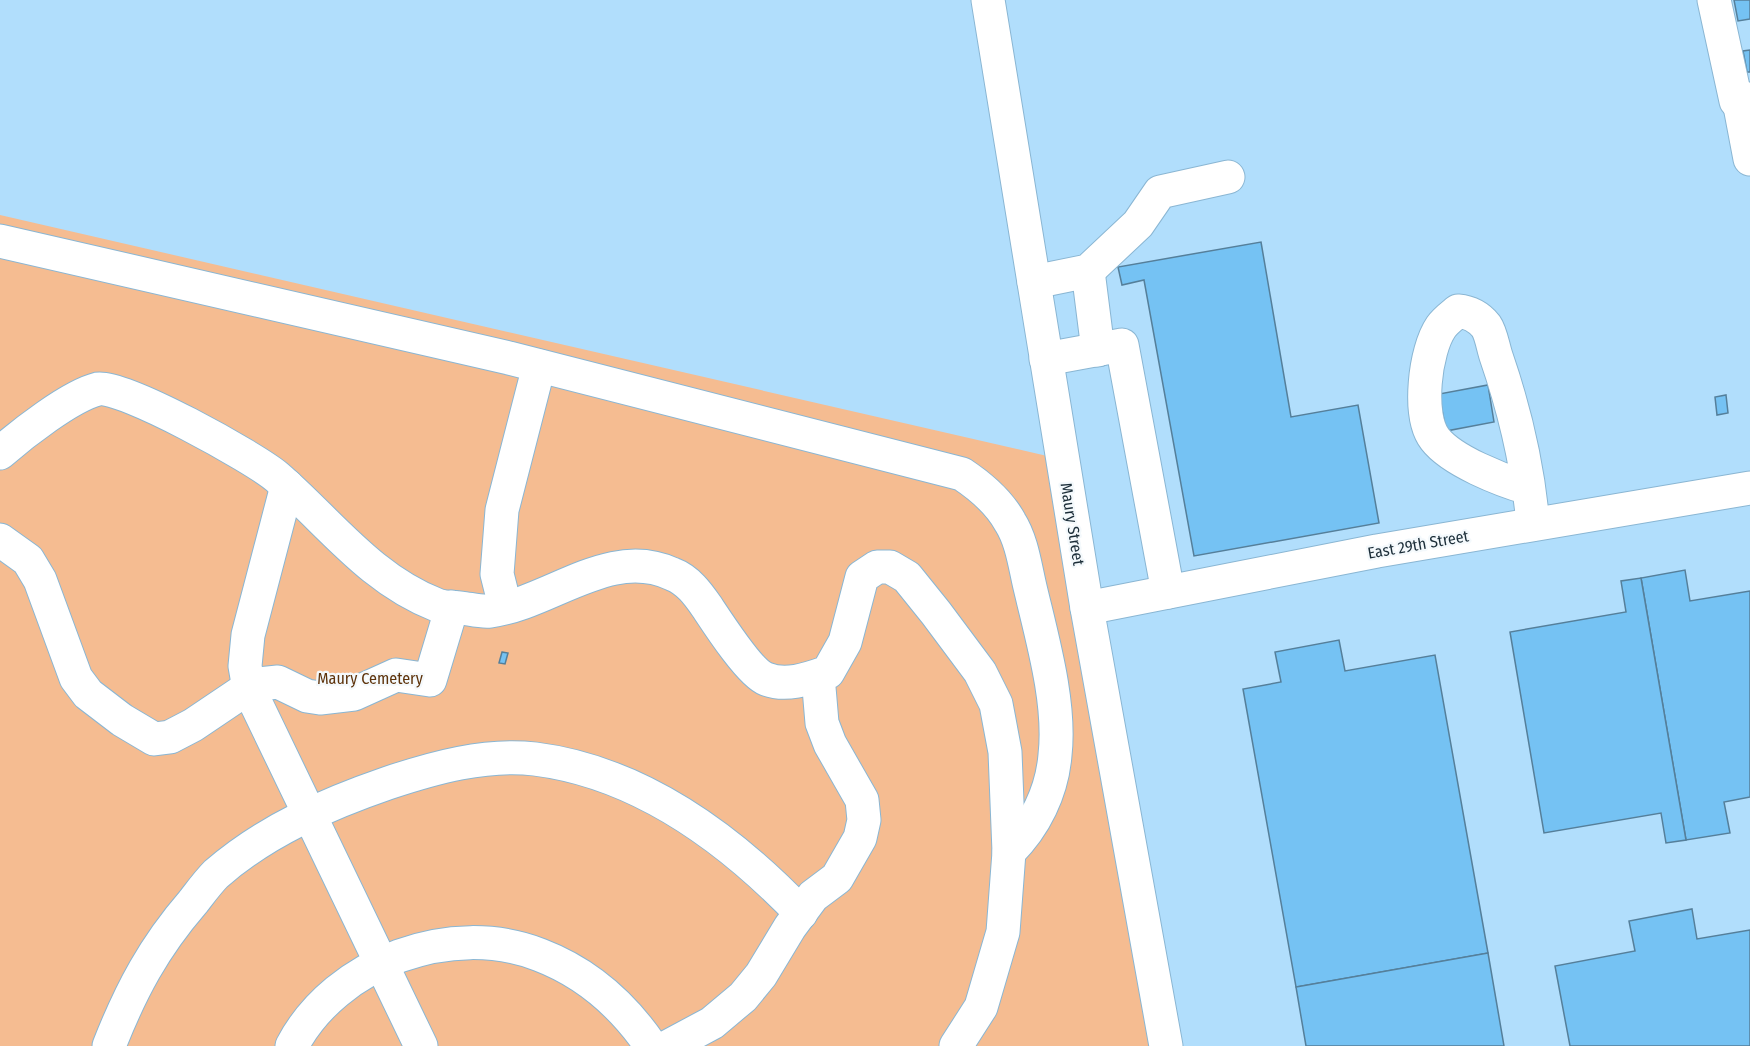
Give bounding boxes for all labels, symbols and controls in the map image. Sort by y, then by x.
street label: Maury Street [1057,481,1089,568]
street label: East 29th Street [1366,526,1471,563]
park label: Maury Cemetery [317,669,424,688]

